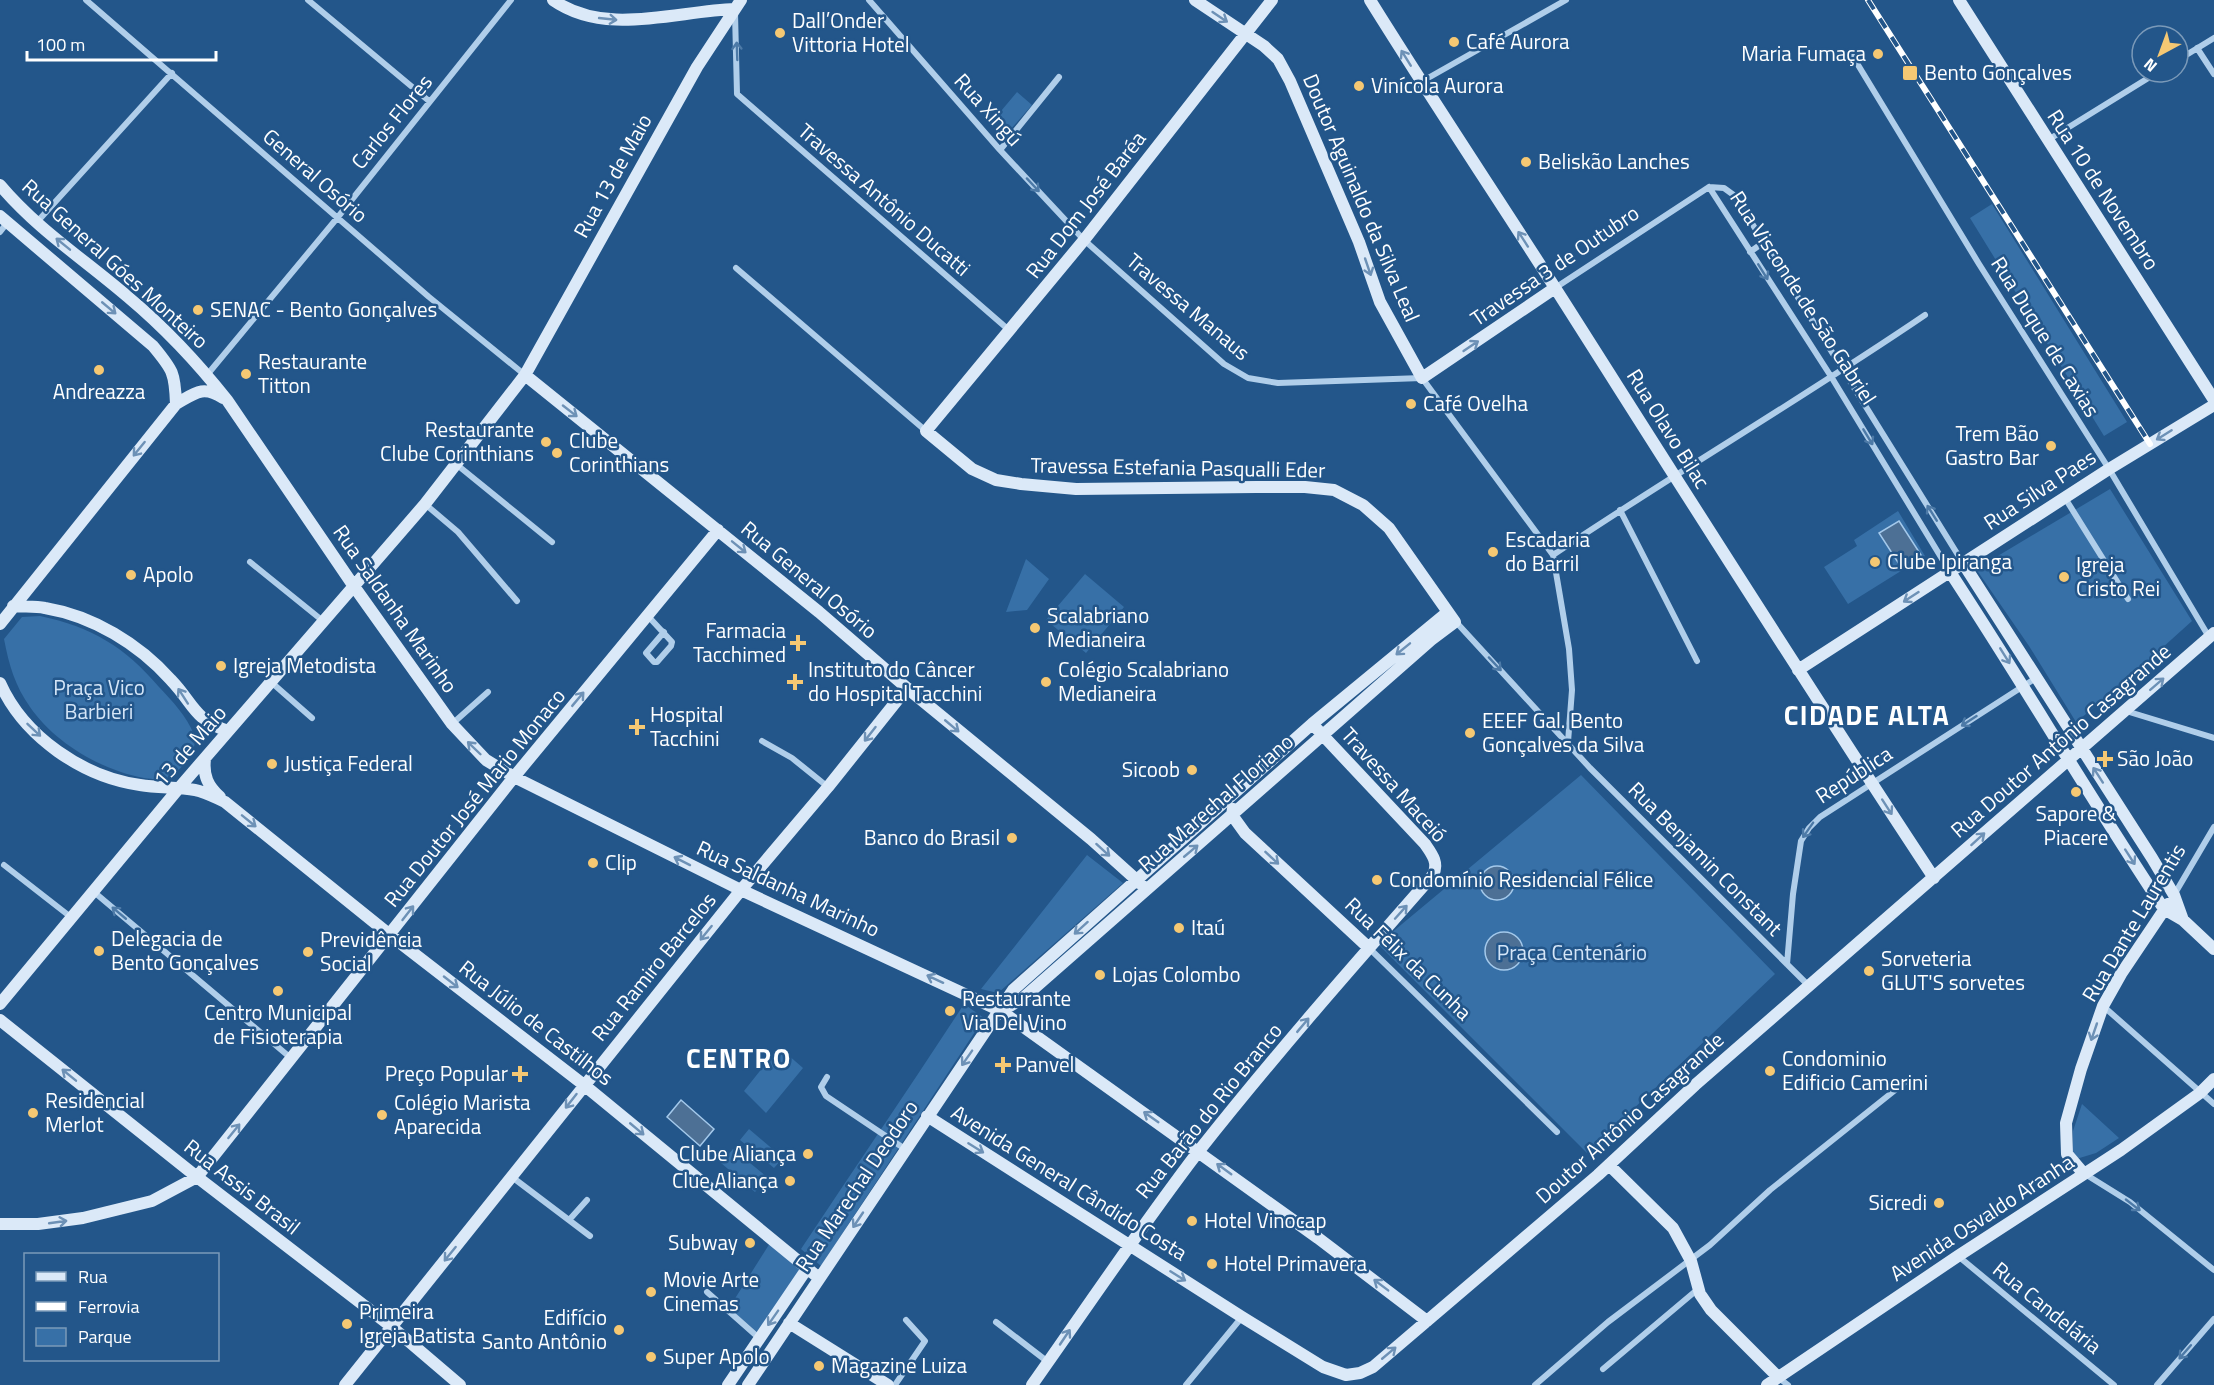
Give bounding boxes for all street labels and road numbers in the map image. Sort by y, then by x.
street label: Rua Xingú [947,66,1030,153]
street label: Carlos Flores [343,67,440,176]
street label: Doutor Aguinaldo da Silva Leal [1295,69,1429,327]
street label: Rua 10 de Novembro [2040,103,2168,276]
street label: Rua 13 de Maio [565,108,659,243]
street label: Travessa Antônio Ducatti [791,115,978,283]
street label: General Osório [256,120,375,230]
street label: Rua Dom José Baréa [1017,123,1153,285]
street label: Rua General Góes Monteiro [15,171,216,356]
street label: Rua Visconde de São Gabriel [1723,184,1885,411]
street label: Travessa 3 de Outubro [1464,197,1645,334]
street label: Travessa Manaus [1120,245,1258,368]
street label: Rua Duque de Caxias [1984,250,2108,423]
street label: Rua Olavo Bilac [1619,362,1718,495]
street label: Rua Silva Paes [1977,441,2102,538]
street label: Travessa Estefania Pasqualli Eder [1030,448,1326,486]
street label: Rua General Osório [734,512,885,646]
street label: Rua Saldanha Marinho [326,518,466,699]
street label: Rua Doutor Antônio Casagrande [1943,635,2178,845]
street label: Rua Doutor José Mario Monaco [376,681,573,914]
street label: 13 de Maio [145,698,234,793]
street label: Travessa Maceió [1334,720,1455,849]
street label: Rua Marechal Floriano [1130,725,1300,879]
street label: República [1809,737,1899,811]
street label: Rua Benjamin Constant [1621,774,1791,943]
street label: Rua Saldanha Marinho [692,832,885,945]
street label: Rua Dante Laurentis [2073,837,2193,1008]
street label: Rua Ramiro Barcelos [583,885,723,1048]
street label: Rua Félix da Cunha [1338,889,1480,1028]
street label: Rua Júlio de Castilhos [452,952,621,1093]
street label: Rua Barão do Rio Branco [1127,1015,1289,1205]
street label: Doutor Antônio Casagrande [1528,1024,1731,1211]
street label: Rua Marechal Deodoro [787,1093,926,1278]
street label: Avenida General Cândido Costa [945,1096,1194,1268]
street label: Rua Assis Brasil [178,1130,308,1242]
street label: Avenida Osvaldo Aranha [1883,1145,2080,1289]
street label: Rua Candelária [1986,1253,2109,1361]

